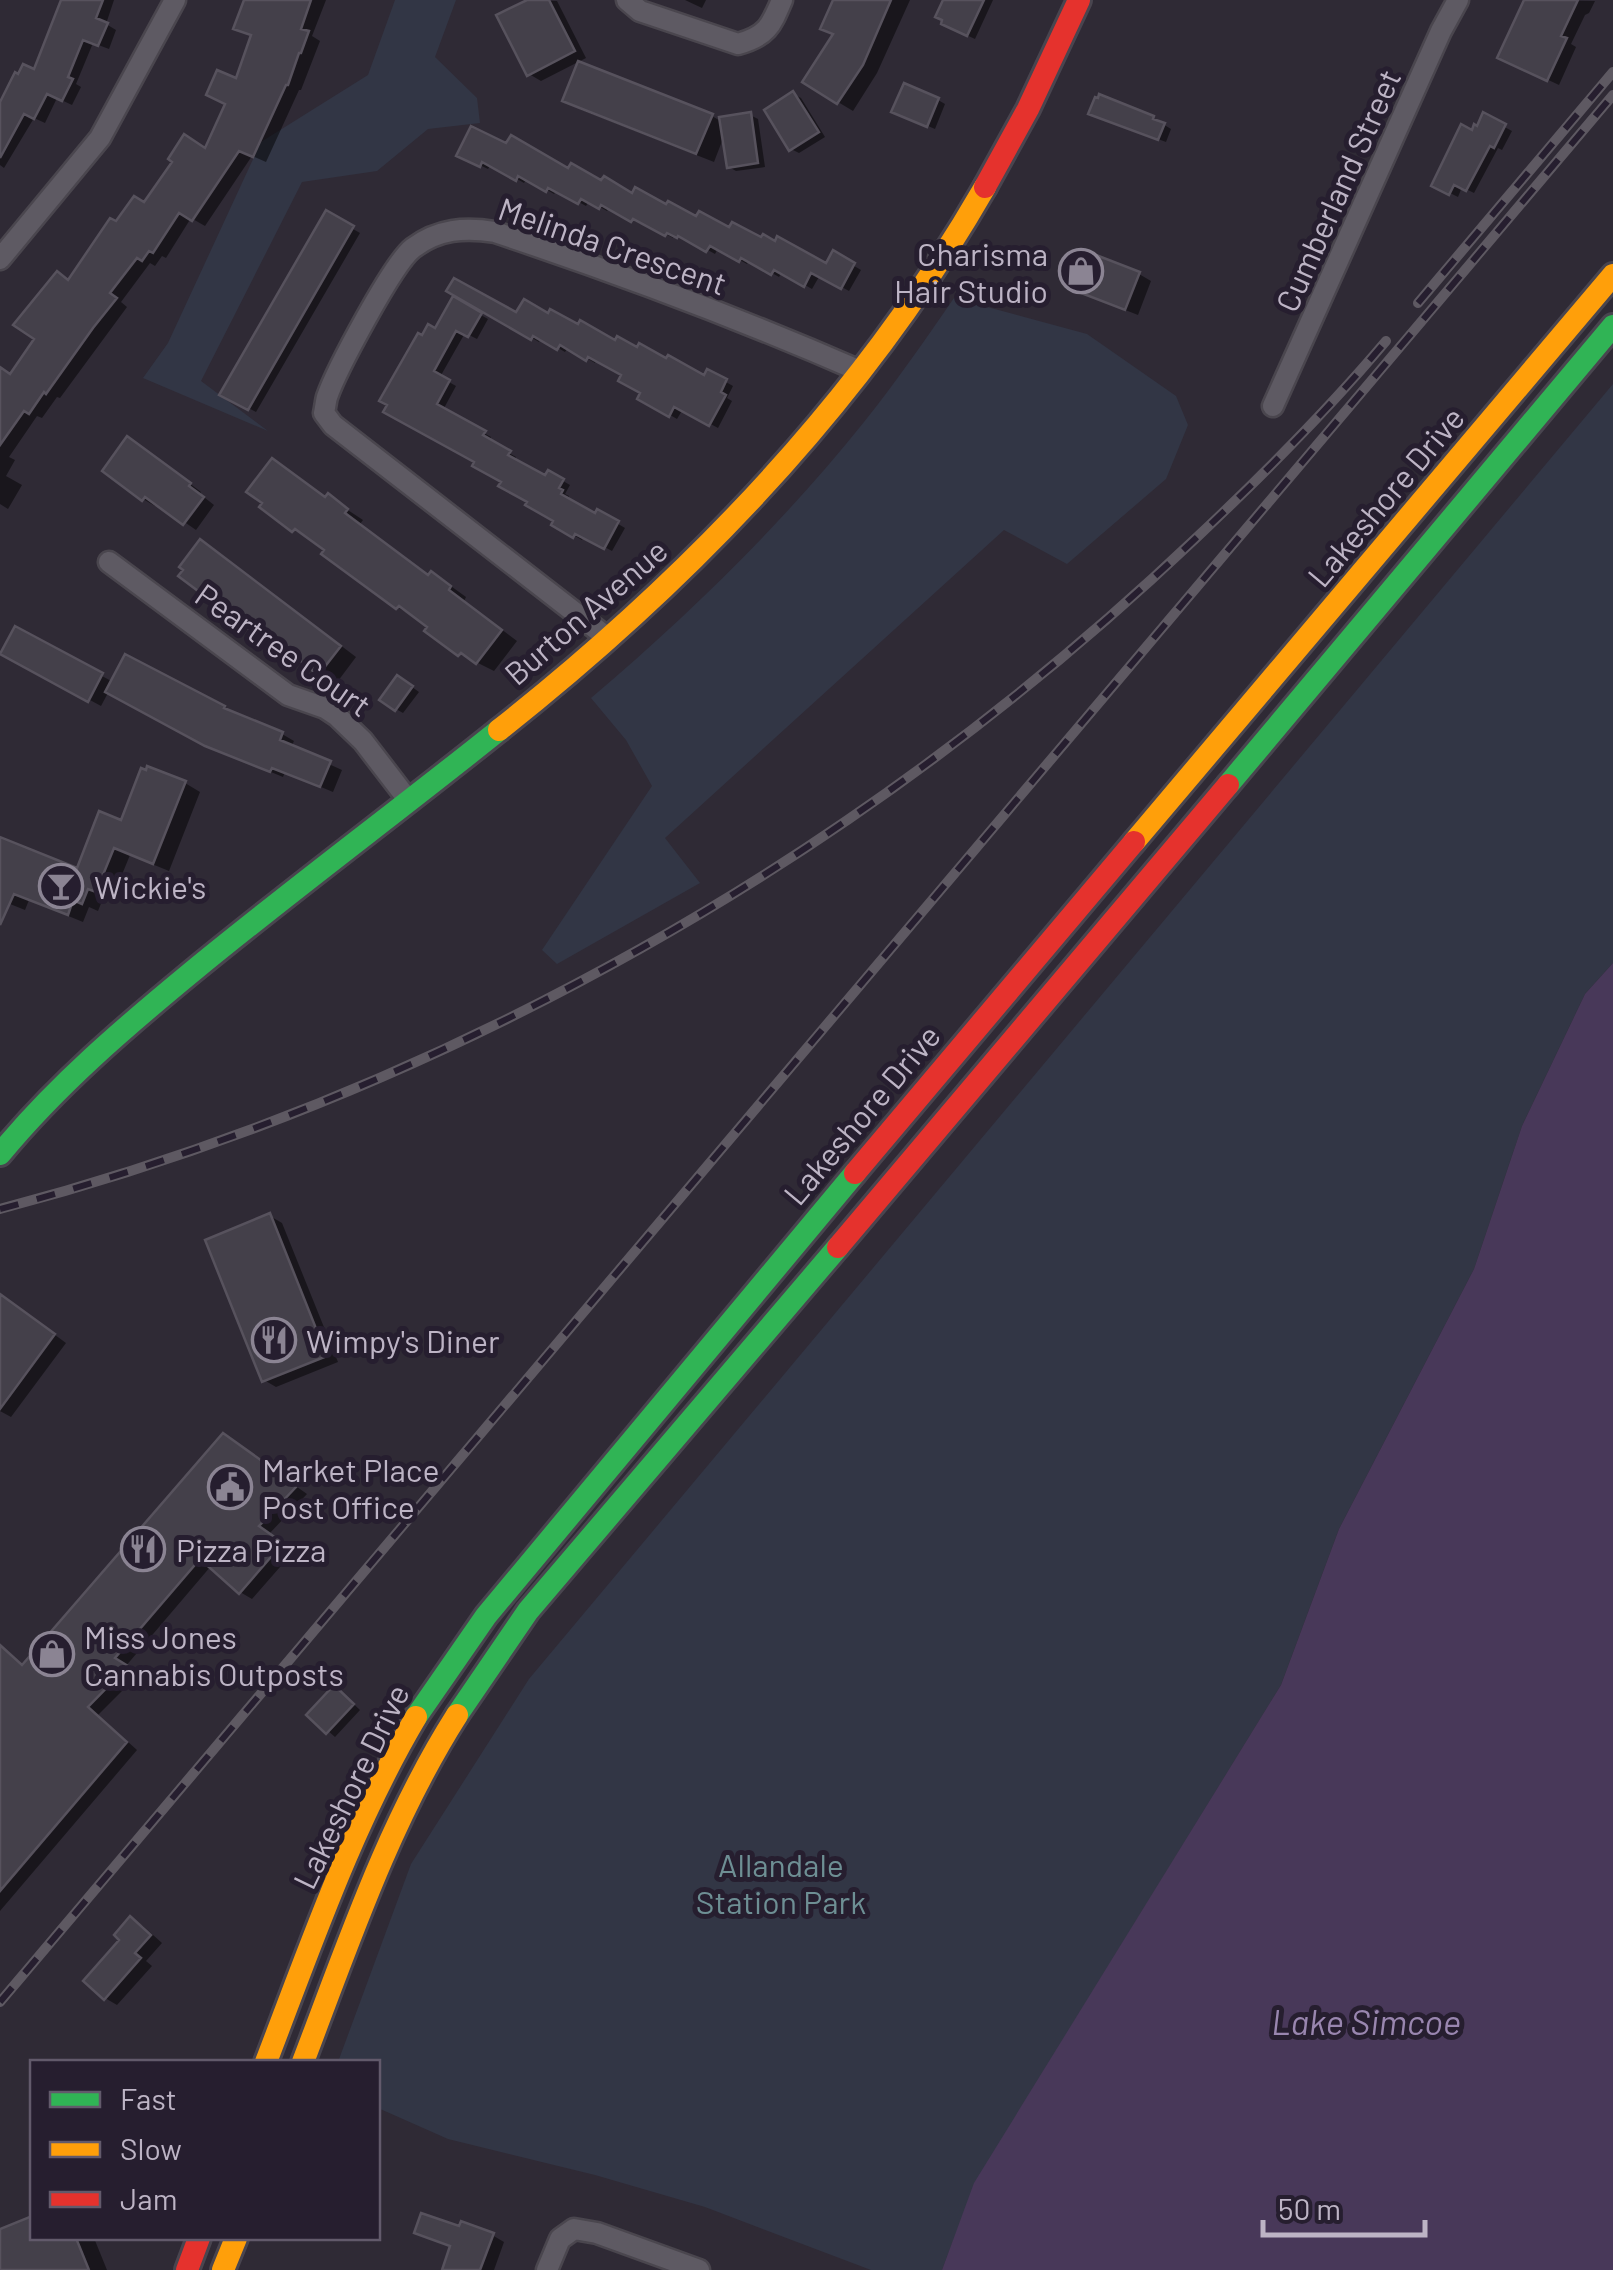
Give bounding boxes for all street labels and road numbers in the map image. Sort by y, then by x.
street label: Cumberland Street [1267,63,1407,317]
street label: Melinda Crescent [494,188,732,302]
street label: Lakeshore Drive [1299,398,1471,594]
street label: Burton Avenue [496,530,674,692]
street label: Peartree Court [189,575,379,723]
street label: Lakeshore Drive [775,1016,947,1212]
street label: Lakeshore Drive [284,1678,416,1894]

